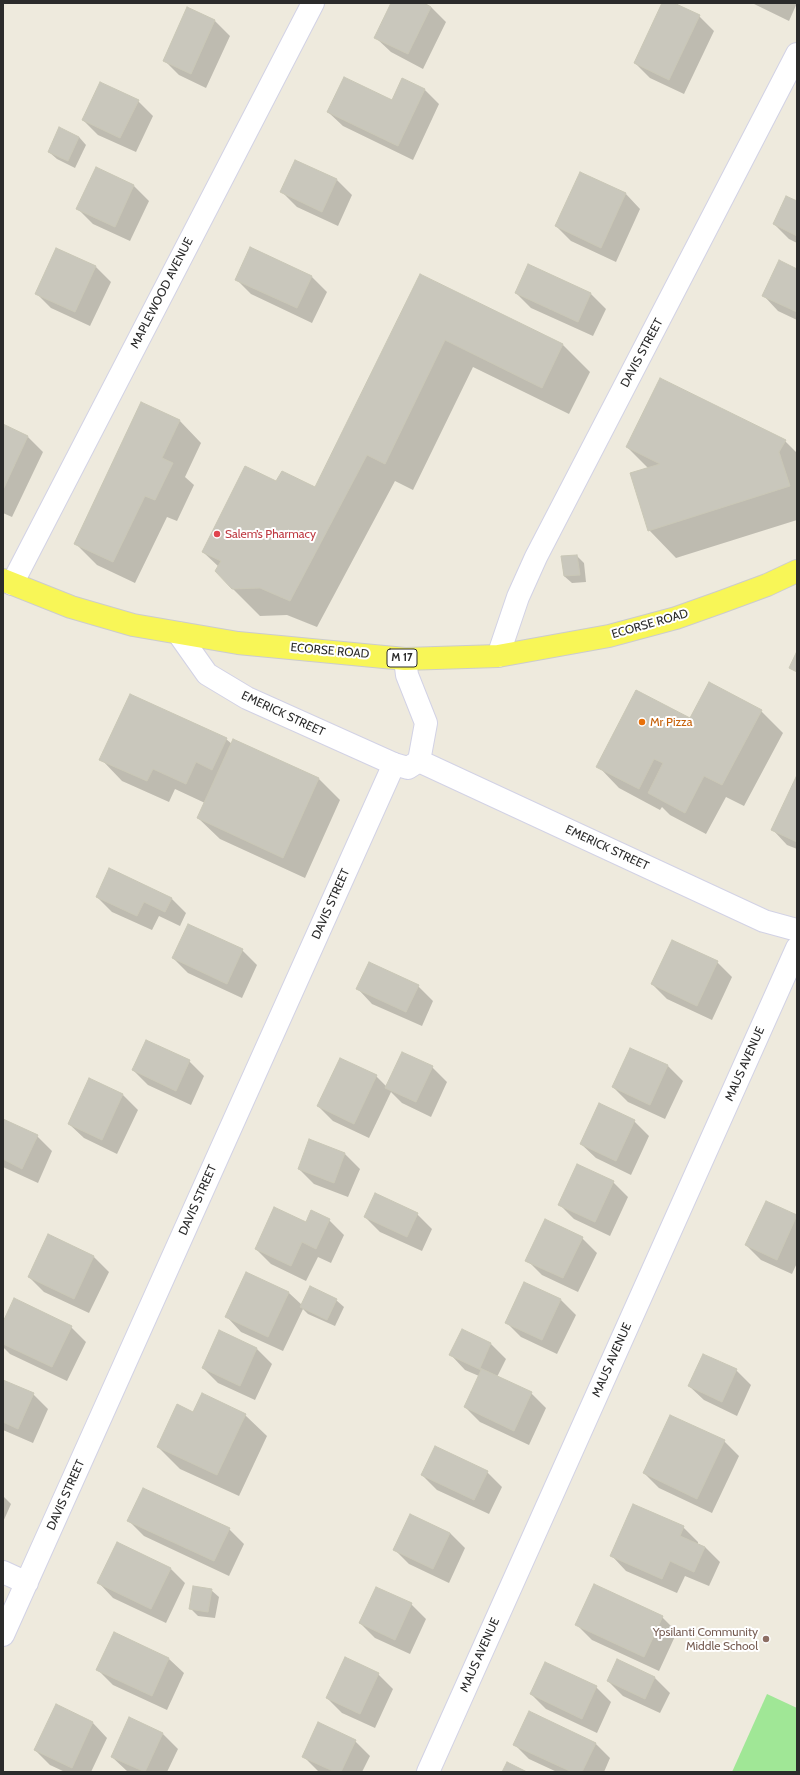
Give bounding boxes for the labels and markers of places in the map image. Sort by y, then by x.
place label: Salem’s Pharmacy [225,527,316,541]
marker: Salem’s Pharmacy [212,529,222,539]
place label: Mr Pizza [650,715,693,729]
marker: Mr Pizza [637,717,647,727]
place label: Ypsilanti Community Middle School [653,1625,758,1653]
marker: Ypsilanti Community Middle School [761,1634,771,1644]

